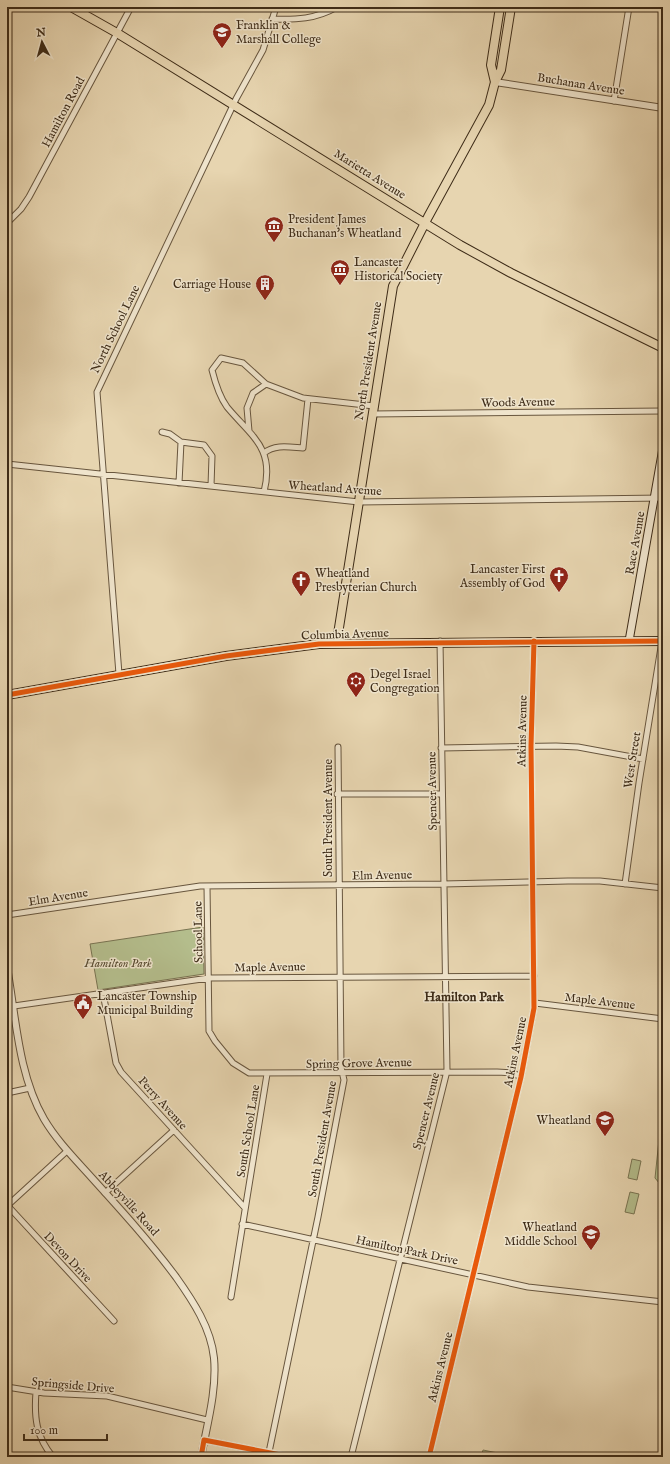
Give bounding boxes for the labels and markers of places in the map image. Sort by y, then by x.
place label: Franklin & Marshall College [236,18,321,47]
school or university icon: Franklin & Marshall College [211,21,233,49]
place label: President James Buchanan's Wheatland [288,212,402,241]
museum icon: President James Buchanan's Wheatland [263,215,285,243]
place label: Lancaster Historical Society [354,255,443,284]
museum icon: Lancaster Historical Society [329,258,351,286]
building icon: Carriage House [254,273,276,301]
place label: Carriage House [173,277,251,292]
place label: Lancaster First Assembly of God [459,562,546,591]
church icon: Lancaster First Assembly of God [548,565,570,593]
place label: Wheatland Presbyterian Church [315,566,417,595]
church icon: Wheatland Presbyterian Church [290,569,312,597]
place label: Degel Israel Congregation [370,667,440,696]
synagogue icon: Degel Israel Congregation [345,670,367,698]
place label: Lancaster Township Municipal Building [97,989,197,1019]
public building icon: Lancaster Township Municipal Building [72,992,94,1020]
school or university icon: Wheatland [594,1109,616,1137]
place label: Wheatland [537,1113,592,1128]
place label: Wheatland Middle School [505,1220,578,1249]
school or university icon: Wheatland Middle School [580,1223,602,1251]

